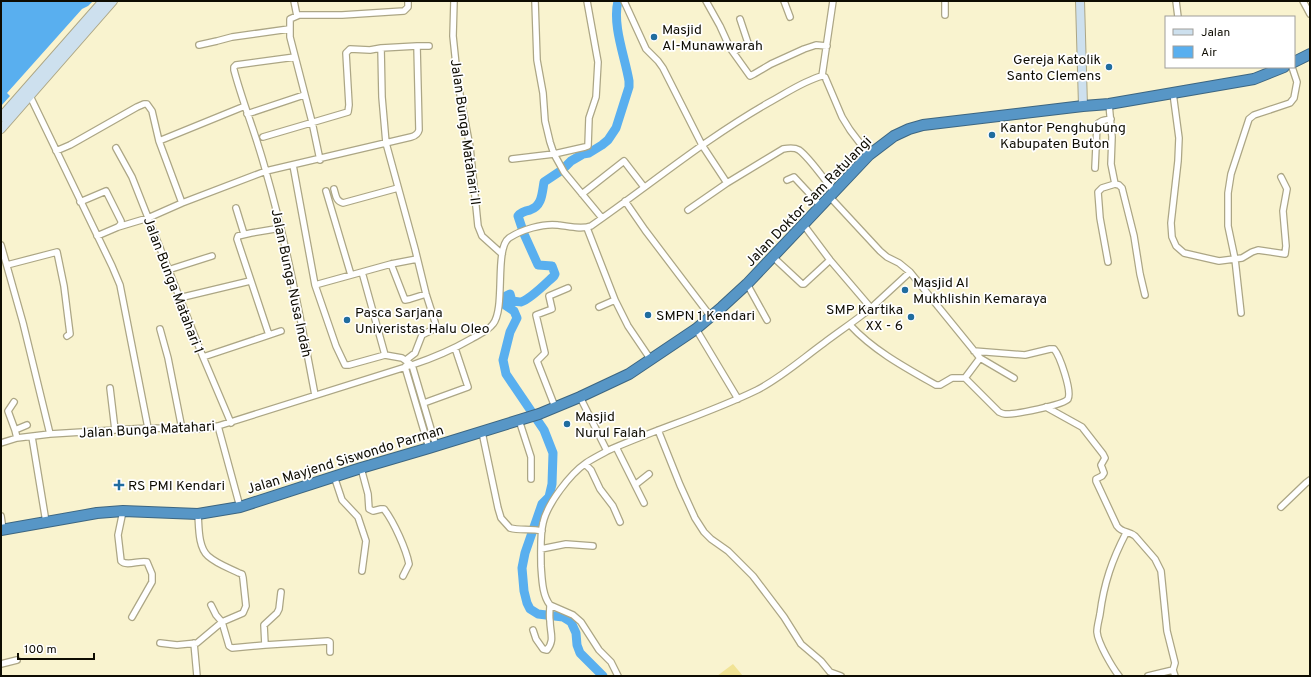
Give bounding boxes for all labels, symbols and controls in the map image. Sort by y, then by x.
legend [1165,16,1295,68]
place label: Masjid Al-Munawwarah [662,22,763,55]
text: Jalan [1201,25,1230,41]
marker: Masjid Al-Munawwarah [649,32,659,42]
text: Air [1201,45,1217,61]
place label: Gereja Katolik Santo Clemens [1007,52,1101,85]
street label: Jalan Bunga Matahari II [446,58,483,206]
marker: Gereja Katolik Santo Clemens [1104,62,1114,72]
place label: Kantor Penghubung Kabupaten Buton [1000,120,1126,153]
marker: Kantor Penghubung Kabupaten Buton [987,130,997,140]
street label: Jalan Doktor Sam Ratulangi [742,133,876,271]
street label: Jalan Bunga Nusa Indah [266,208,315,359]
street label: Jalan Bunga Matahari 1 [139,215,206,356]
place label: Masjid Al Mukhlishin Kemaraya [913,275,1047,308]
marker: Masjid Al Mukhlishin Kemaraya [900,285,910,295]
place label: SMP Kartika XX - 6 [826,302,903,335]
place label: Pasca Sarjana Univeristas Halu Oleo [355,305,490,338]
place label: SMPN 1 Kendari [656,308,755,325]
marker: SMPN 1 Kendari [643,310,653,320]
marker: SMP Kartika XX - 6 [906,312,916,322]
marker: Pasca Sarjana Univeristas Halu Oleo [342,315,352,325]
place label: Masjid Nurul Falah [575,409,646,442]
street label: Jalan Bunga Matahari [79,418,216,443]
marker: Masjid Nurul Falah [562,419,572,429]
street label: Jalan Mayjend Siswondo Parman [245,422,446,499]
place label: RS PMI Kendari [128,478,225,495]
marker: RS PMI Kendari [113,479,125,491]
scale bar [18,635,94,661]
text: 100 m [24,642,57,658]

